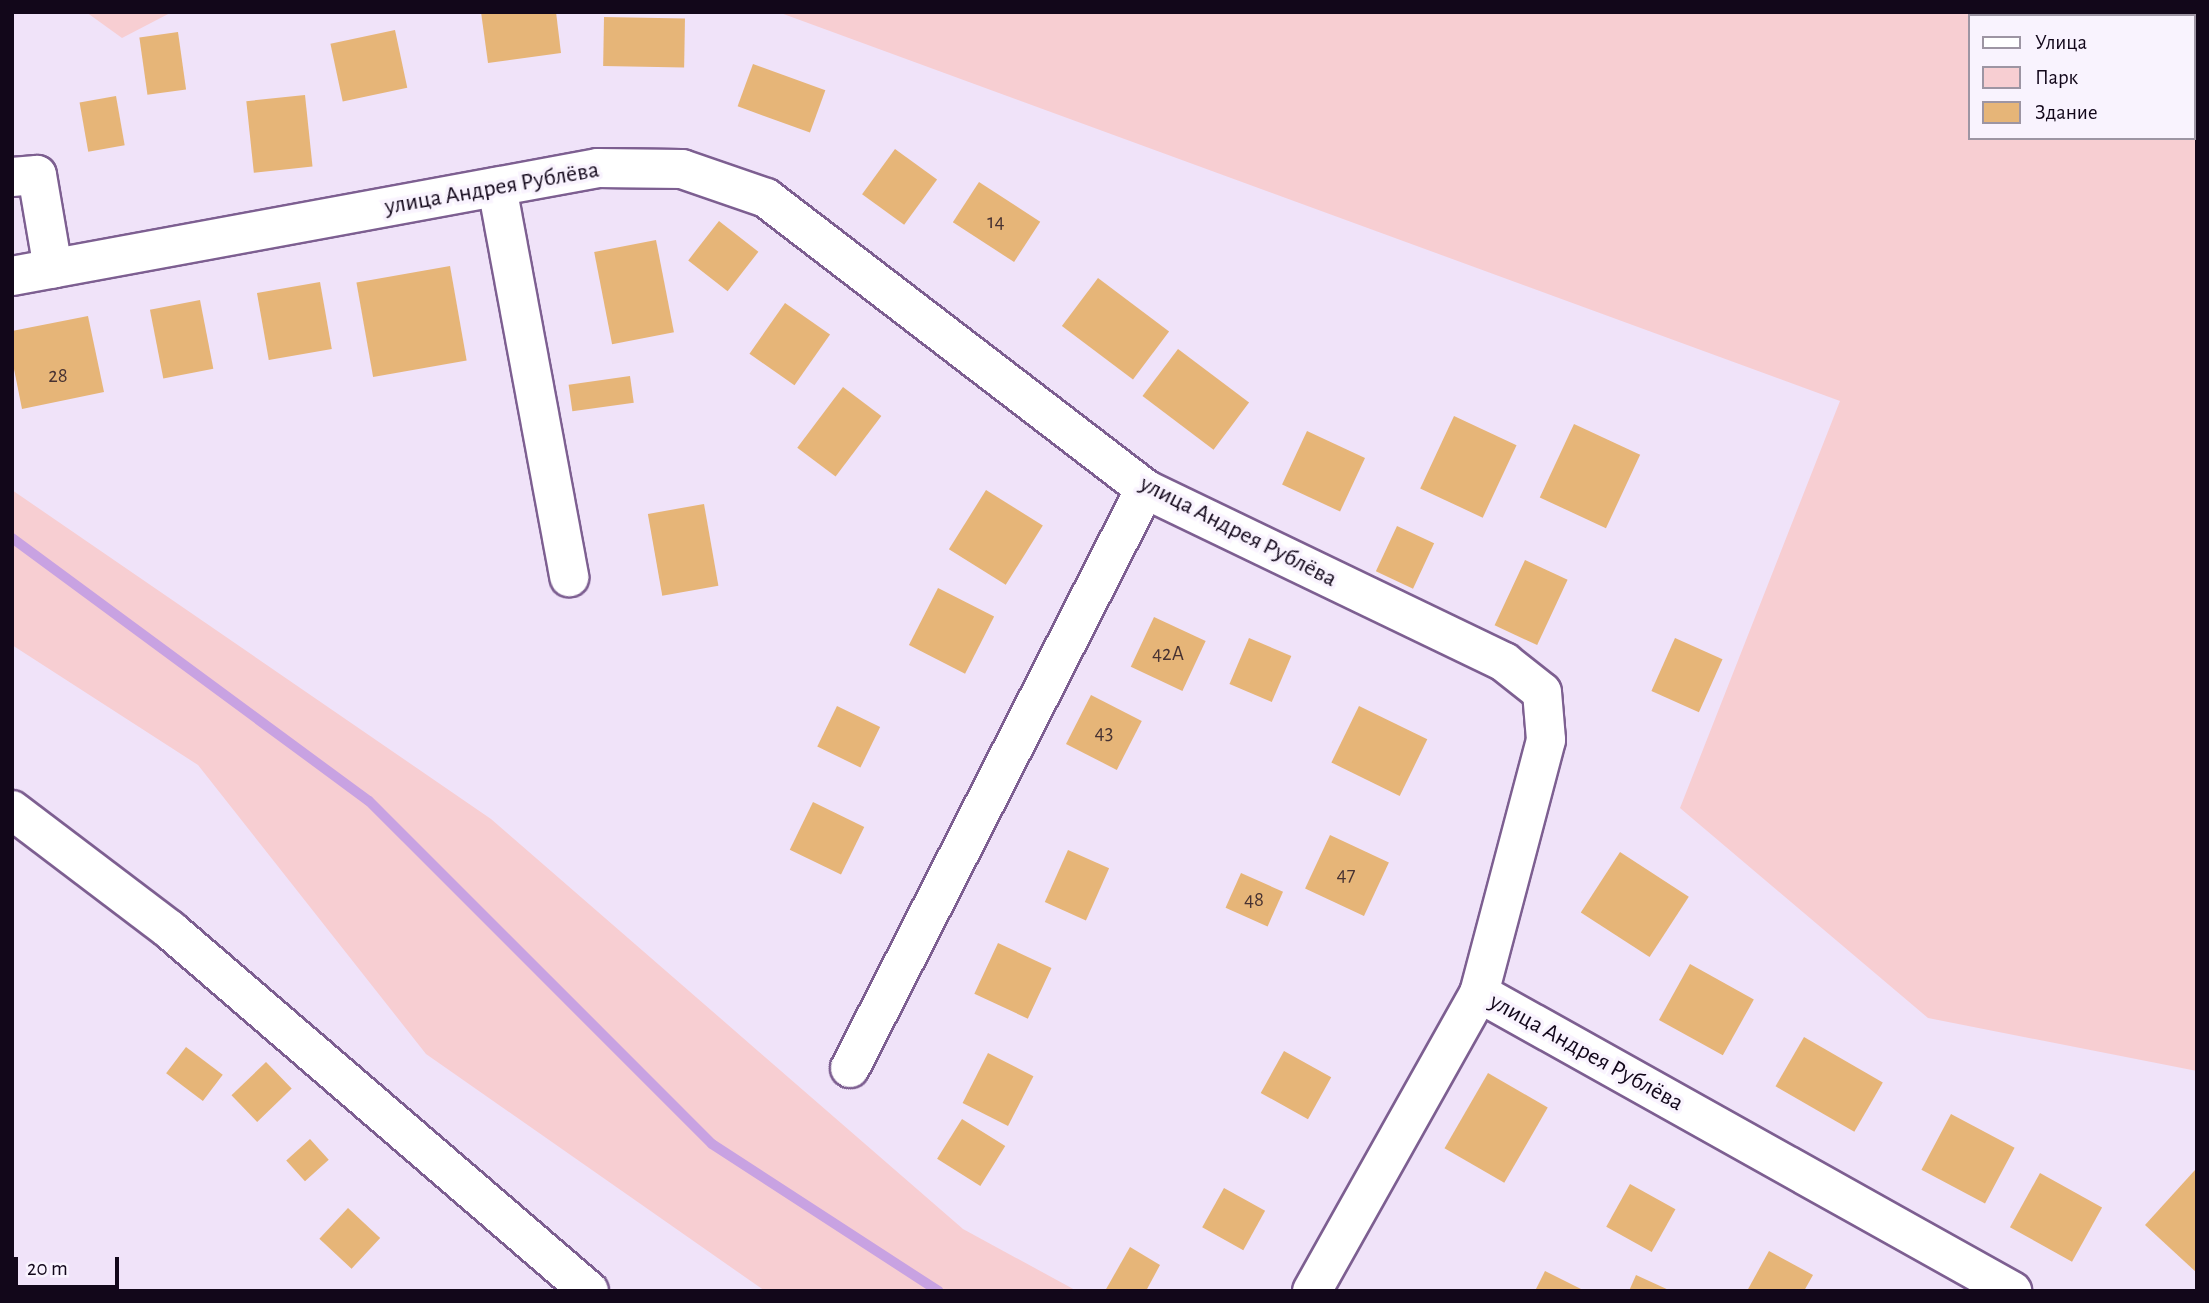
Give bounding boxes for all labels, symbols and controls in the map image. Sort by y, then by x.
legend [1968,14,2195,140]
text: Улица [2035,32,2087,53]
text: Парк [2035,67,2078,88]
text: Здание [2035,102,2098,123]
street label: улица Андрея Рублёва [383,156,601,222]
house number: 14 [987,209,1005,235]
house number: 28 [48,363,68,389]
street label: улица Андрея Рублёва [1135,470,1341,594]
house number: 42А [1152,641,1184,667]
house number: 43 [1095,720,1113,746]
house number: 47 [1337,862,1355,888]
house number: 48 [1244,887,1264,913]
street label: улица Андрея Рублёва [1484,988,1688,1118]
scale bar [18,1244,122,1288]
text: 20 m [27,1258,68,1279]

